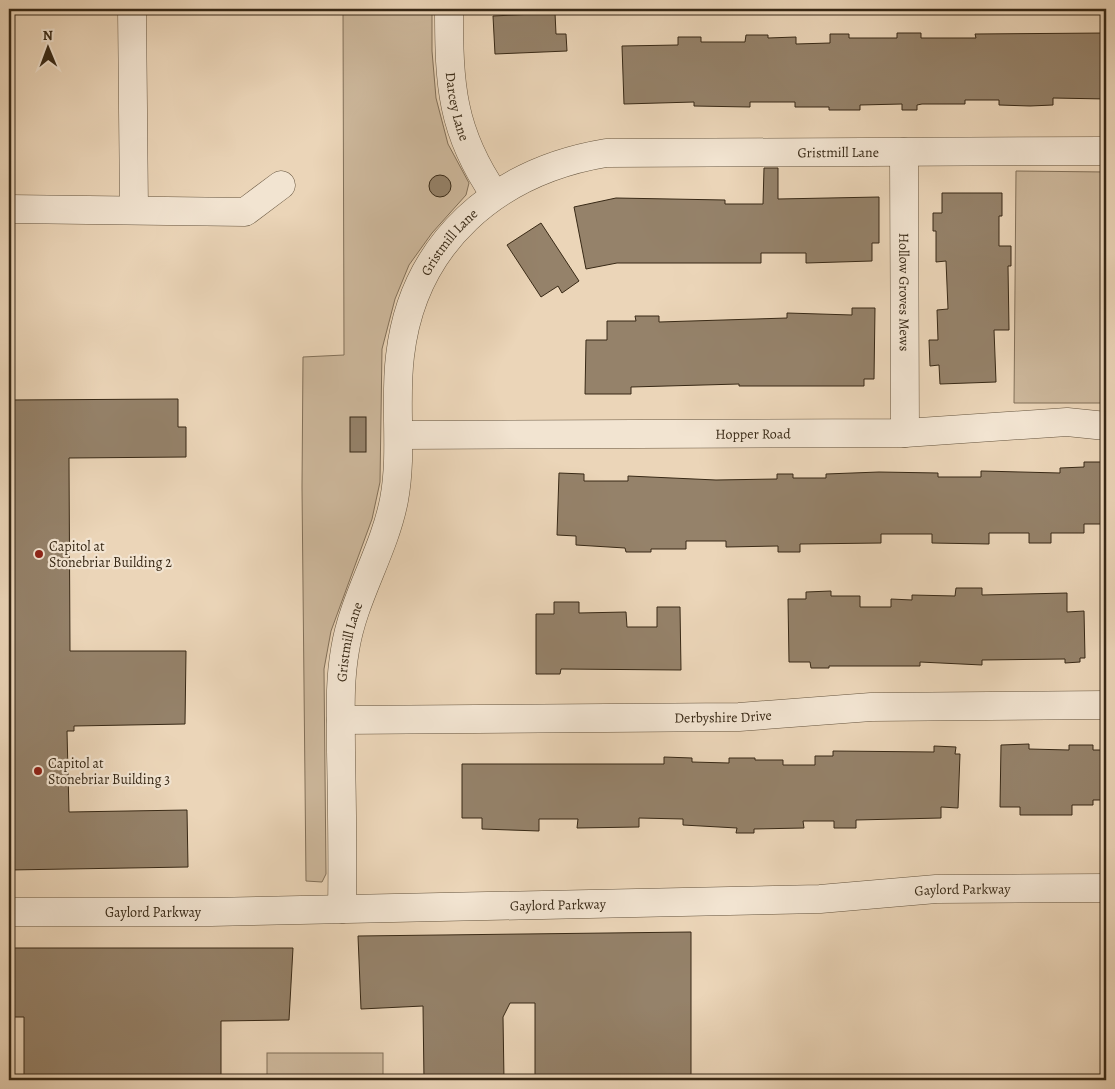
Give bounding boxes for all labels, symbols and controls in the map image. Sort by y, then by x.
north arrow [22,22,72,72]
text: N [43,26,53,45]
street label: Darcey Lane [441,71,474,143]
street label: Gristmill Lane [797,142,879,162]
street label: Gristmill Lane [416,204,481,279]
street label: Hollow Groves Mews [895,233,914,351]
street label: Hopper Road [715,424,791,443]
place label: Capitol at Stonebriar Building 2 [49,537,172,572]
marker: Capitol at Stonebriar Building 2 [33,548,45,560]
street label: Gristmill Lane [332,599,367,682]
street label: Derbyshire Drive [674,705,772,727]
place label: Capitol at Stonebriar Building 3 [48,754,170,789]
marker: Capitol at Stonebriar Building 3 [32,765,44,777]
street label: Gaylord Parkway [914,879,1011,900]
street label: Gaylord Parkway [510,894,607,915]
street label: Gaylord Parkway [105,903,202,922]

